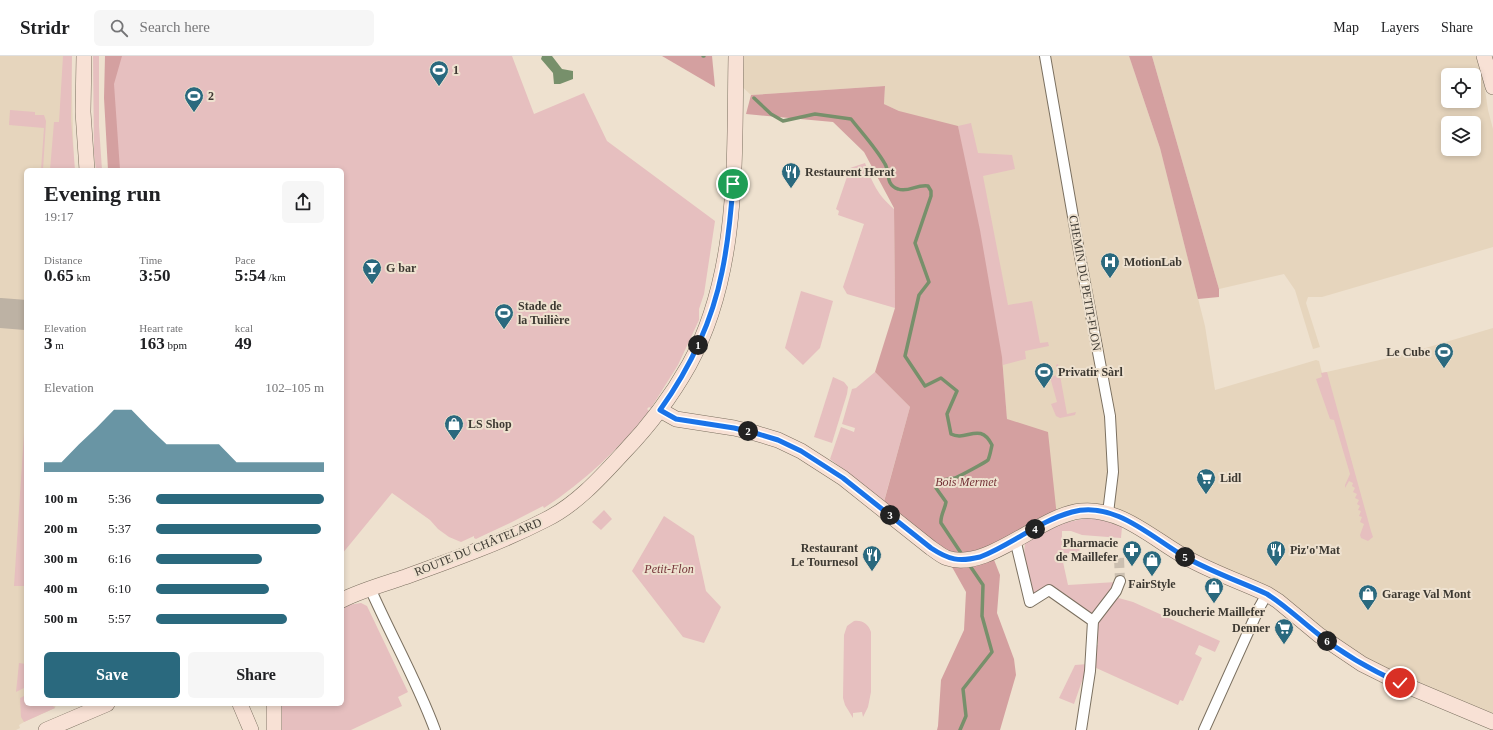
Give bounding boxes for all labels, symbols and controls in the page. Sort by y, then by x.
search box [94,10,374,46]
text: Stridr [20,17,70,38]
icon: search [108,17,130,39]
text: Search here [140,19,210,35]
text: Map [1333,20,1359,35]
text: Layers [1381,20,1419,35]
text: Share [1441,20,1473,35]
sports icon: 1 [428,59,450,87]
place label: 1 [453,63,459,77]
map controls [1441,68,1481,156]
button: locate [1441,68,1481,108]
sports icon: 2 [183,85,205,113]
place label: 2 [208,89,214,103]
button: layers [1441,116,1481,156]
restaurant icon: Restaurent Herat [780,161,802,189]
place label: Restaurent Herat [805,165,894,179]
pin [716,167,750,201]
icon: arrive [722,173,744,195]
text: Evening run [44,181,161,206]
button: share [282,181,324,223]
text: 19:17 [44,209,74,224]
street label: CHEMIN DU PETIT-FLON [1066,214,1104,352]
hospital icon: MotionLab [1099,251,1121,279]
text: Distance [44,254,82,266]
text: Time [139,254,162,266]
text: Pace [235,254,255,266]
place label: MotionLab [1124,255,1182,269]
bar icon: G bar [361,257,383,285]
place label: G bar [386,261,417,275]
text: 0.65 [44,266,74,285]
text: 3:50 [139,266,171,285]
text: 5:54 [235,266,266,285]
text: km [74,271,91,283]
text: /km [266,271,286,283]
place label: Stade de la Tuilière [518,299,570,327]
sports icon: Stade de la Tuilière [493,302,515,330]
text: Elevation [44,322,86,334]
text: Heart rate [139,322,183,334]
text: kcal [235,322,253,334]
text: 3 [44,334,53,353]
text: 163 [139,334,165,353]
text: 49 [235,334,252,353]
pin: 1 [688,335,708,355]
text: m [53,339,64,351]
text: bpm [165,339,187,351]
text: 1 [695,339,701,351]
sports icon: Le Cube [1433,341,1455,369]
place label: Le Cube [1386,345,1431,359]
sports icon: Privatir Sàrl [1033,361,1055,389]
place label: Privatir Sàrl [1058,365,1123,379]
text: Elevation [44,380,94,395]
text: 102–105 m [265,380,324,395]
shop icon: LS Shop [443,413,465,441]
place label: LS Shop [468,417,512,431]
pin: 2 [738,421,758,441]
text: 2 [745,425,751,437]
supermarket icon: Lidl [1195,467,1217,495]
place label: Lidl [1220,471,1242,485]
park label: Bois Mermet [935,475,997,489]
text: 100 m [44,491,78,506]
text: 5:36 [108,491,131,506]
pin: 3 [880,505,900,525]
text: 3 [887,509,893,521]
street label: ROUTE DU CHÂTELARD [412,515,544,579]
pin: 4 [1025,519,1045,539]
text: 200 m [44,521,78,536]
text: 5:37 [108,521,131,536]
text: 4 [1032,523,1038,535]
place label: Pharmacie de Maillefer [1056,536,1119,564]
pharmacy icon: Pharmacie de Maillefer [1121,539,1143,567]
restaurant icon: Piz'o'Mat [1265,539,1287,567]
place label: Restaurant Le Tournesol [791,541,859,569]
place label: Piz'o'Mat [1290,543,1340,557]
restaurant icon: Restaurant Le Tournesol [861,544,883,572]
pin: 5 [1175,547,1195,567]
shop icon: FairStyle [1141,549,1163,577]
text: 300 m [44,551,78,566]
text: 6:16 [108,551,131,566]
text: 5 [1182,551,1188,563]
park label: Petit-Flon [643,562,694,576]
shop icon: Boucherie Maillefer [1203,576,1225,604]
place label: FairStyle [1128,577,1176,591]
text: 400 m [44,581,78,596]
text: 6:10 [108,581,131,596]
shop icon: Garage Val Mont [1357,583,1379,611]
place label: Garage Val Mont [1382,587,1471,601]
place label: Boucherie Maillefer [1163,605,1266,619]
text: 500 m [44,611,78,626]
text: 5:57 [108,611,131,626]
supermarket icon: Denner [1273,617,1295,645]
place label: Denner [1232,621,1271,635]
pin: 6 [1317,631,1337,651]
text: 6 [1324,635,1330,647]
button: Save [44,652,180,698]
button: Share [188,652,324,698]
pin [1383,666,1417,700]
icon: check [1389,672,1411,694]

